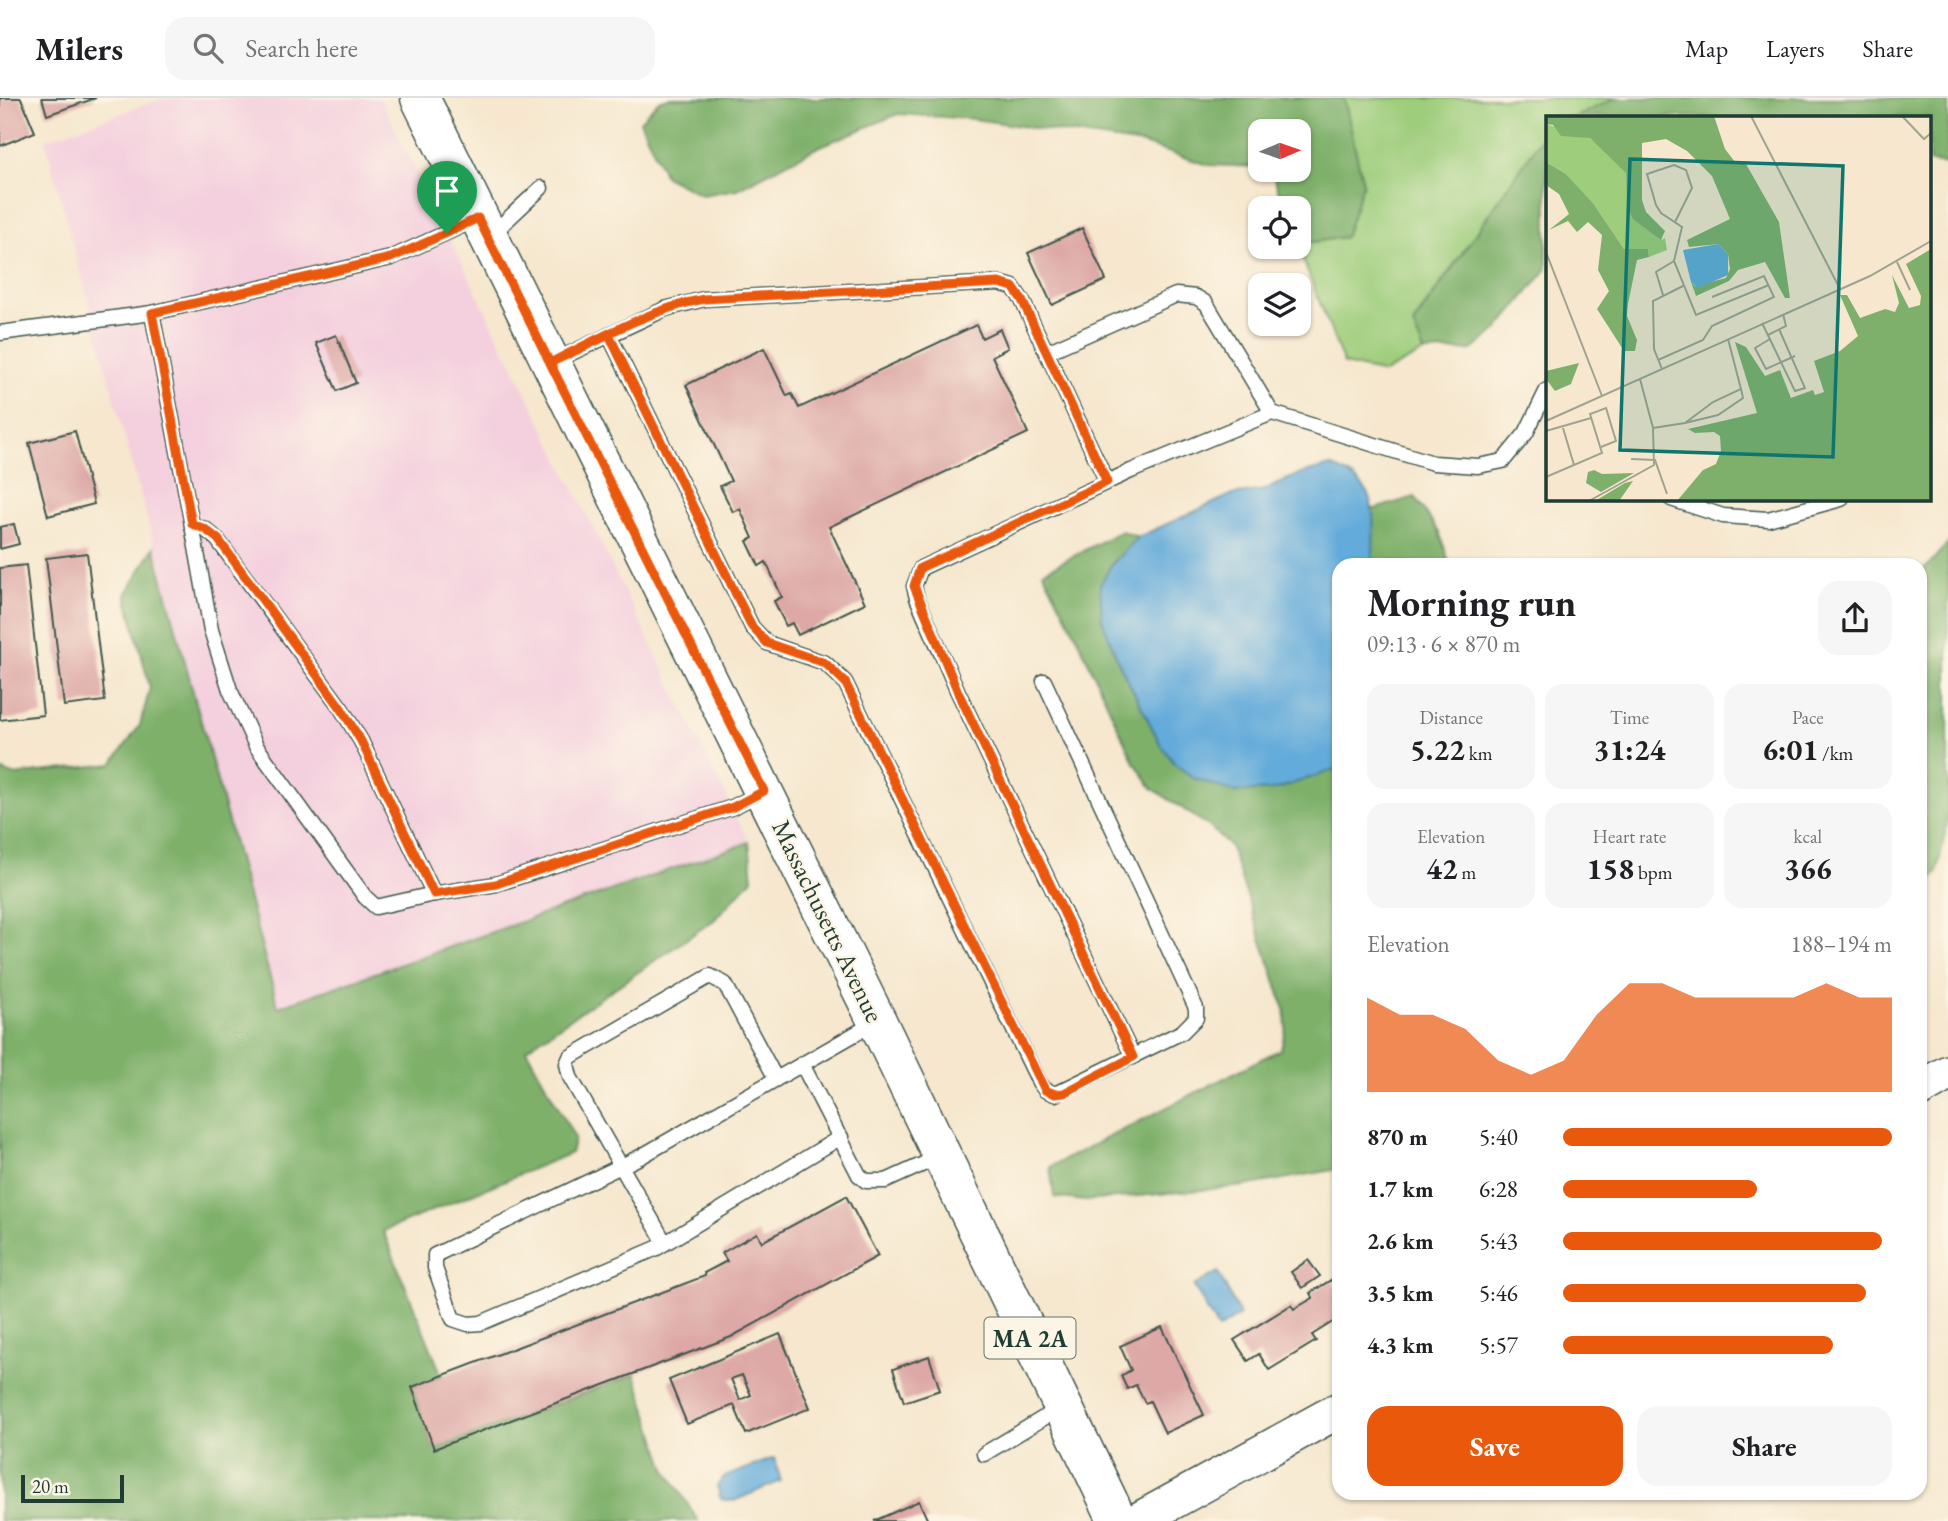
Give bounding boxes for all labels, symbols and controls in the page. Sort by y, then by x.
search box [165,17,655,80]
text: Milers [35,27,123,70]
icon: search [189,29,227,67]
text: Search here [245,31,358,65]
text: Map [1685,33,1728,64]
text: Layers [1766,33,1825,64]
text: Share [1863,33,1913,64]
inset map [1546,116,1930,500]
north arrow [1248,119,1311,182]
map controls [1248,119,1311,336]
pin [417,161,477,233]
icon: arrive [428,172,466,210]
button: locate [1248,196,1311,259]
button: layers [1248,273,1311,336]
text: Morning run [1367,578,1576,627]
button: share [1818,581,1892,655]
text: 09:13 · 6 × 870 m [1367,629,1520,659]
text: Distance [1419,705,1483,730]
text: Time [1610,705,1649,730]
text: Pace [1792,705,1824,730]
text: 5.22 [1410,730,1465,769]
text: 31:24 [1594,730,1665,769]
text: 6:01 [1762,730,1818,769]
text: km [1465,741,1492,766]
text: /km [1818,741,1853,766]
street label: Massachusetts Avenue [764,814,892,1028]
text: Elevation [1417,824,1485,849]
text: Heart rate [1593,824,1666,849]
text: kcal [1794,824,1822,849]
text: 42 [1426,849,1458,888]
text: 158 [1587,849,1634,888]
text: 366 [1784,849,1832,888]
text: m [1458,860,1476,885]
text: bpm [1634,860,1672,885]
text: Elevation [1367,929,1450,959]
text: 188–194 m [1791,929,1892,959]
text: 870 m [1367,1122,1428,1152]
text: 5:40 [1479,1122,1518,1152]
text: 1.7 km [1367,1174,1434,1204]
text: 6:28 [1479,1174,1518,1204]
text: 2.6 km [1367,1226,1434,1256]
text: 5:43 [1479,1226,1518,1256]
text: 3.5 km [1367,1278,1434,1308]
text: 5:46 [1479,1278,1518,1308]
road number: MA 2A [984,1318,1076,1358]
text: 4.3 km [1367,1330,1434,1360]
text: 5:57 [1479,1330,1518,1360]
button: Save [1367,1406,1623,1486]
button: Share [1637,1406,1892,1486]
scale bar [21,1472,124,1504]
text: 20 m [32,1474,69,1499]

